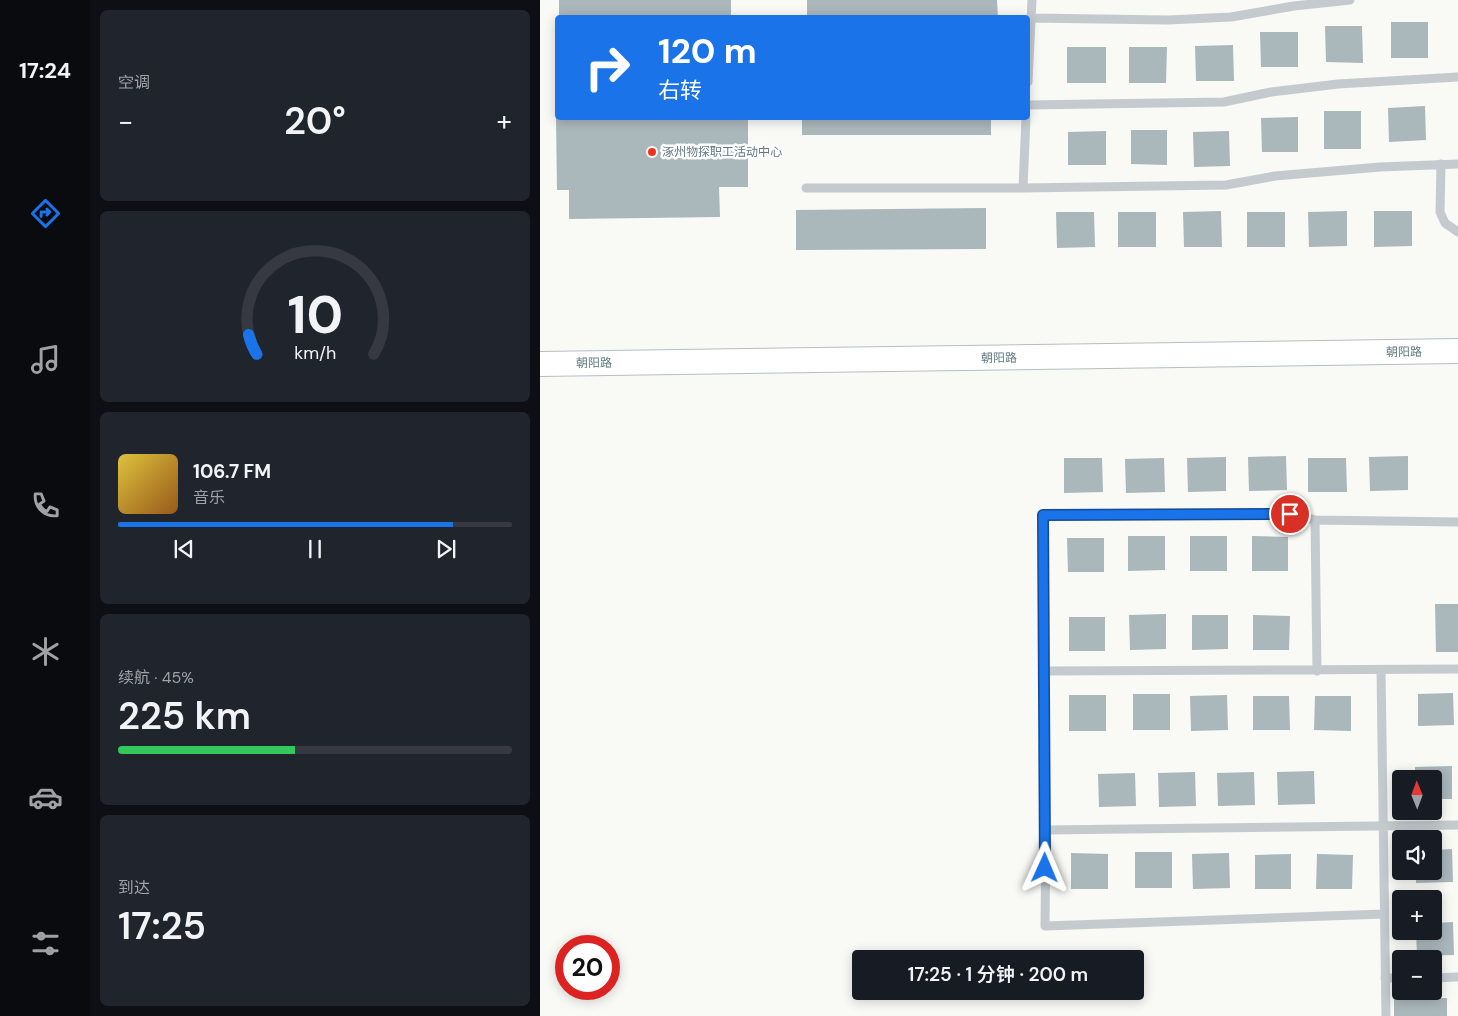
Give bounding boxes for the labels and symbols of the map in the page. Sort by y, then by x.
place label: 涿州物探职工活动中心 [662,144,782,160]
marker: 涿州物探职工活动中心 [646,146,658,158]
street label: 朝阳路 [1386,344,1422,360]
street label: 朝阳路 [981,350,1017,366]
street label: 朝阳路 [576,355,612,371]
pin [1269,493,1311,535]
north arrow [1392,770,1442,820]
position arrow [1018,841,1070,893]
speed limit sign: 20 [555,935,620,1000]

